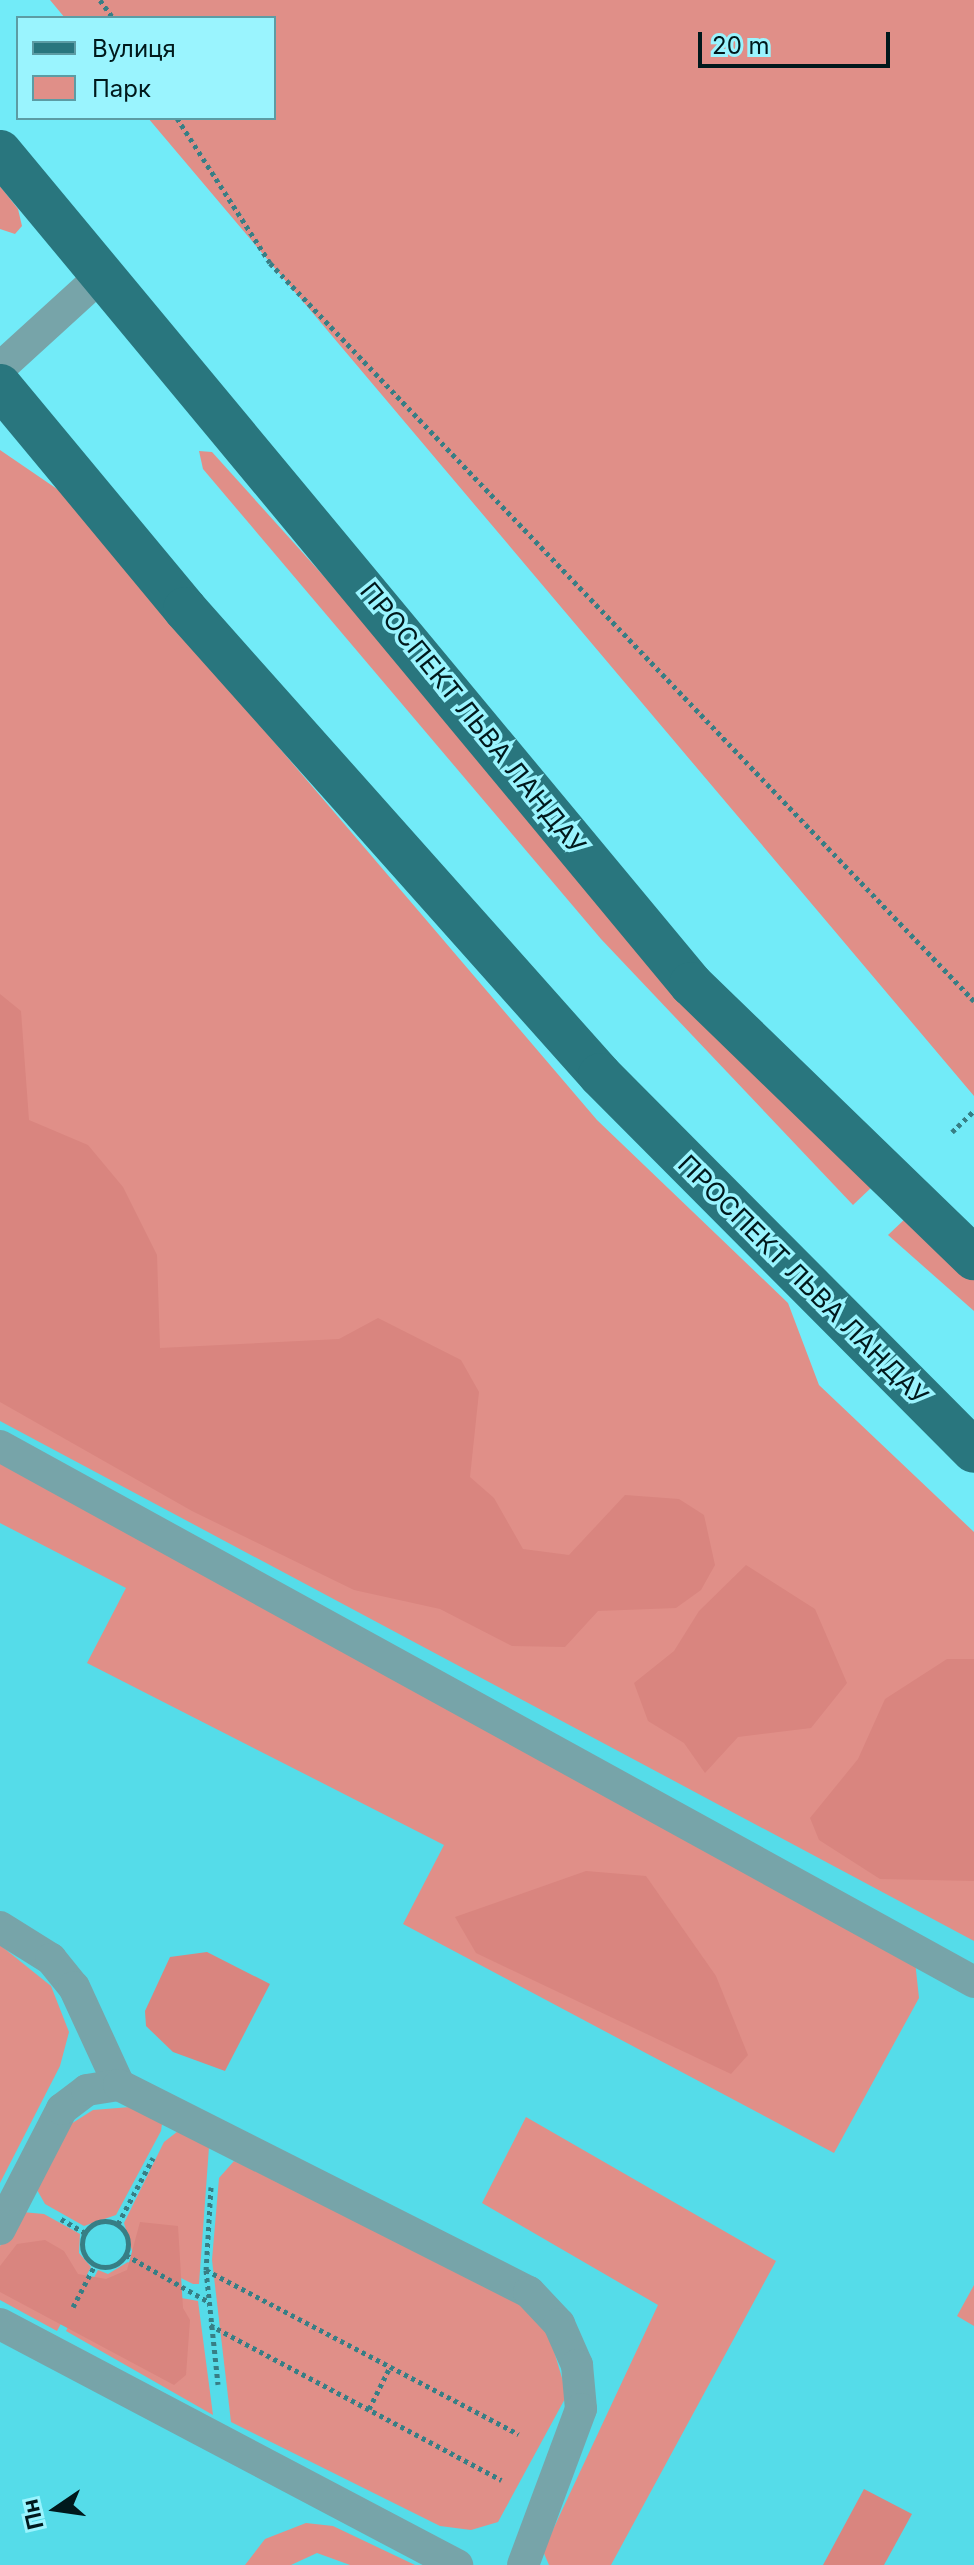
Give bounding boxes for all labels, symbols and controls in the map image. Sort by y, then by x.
legend [16,16,276,120]
scale bar [702,16,894,66]
text: 20 m [712,31,770,60]
text: Вулиця [92,34,176,63]
text: Парк [92,74,151,103]
street label: ПРОСПЕКТ ЛЬВА ЛАНДАУ [354,576,592,860]
street label: ПРОСПЕКТ ЛЬВА ЛАНДАУ [672,1149,934,1411]
north arrow [16,2469,96,2549]
text: Пн [17,2497,49,2532]

